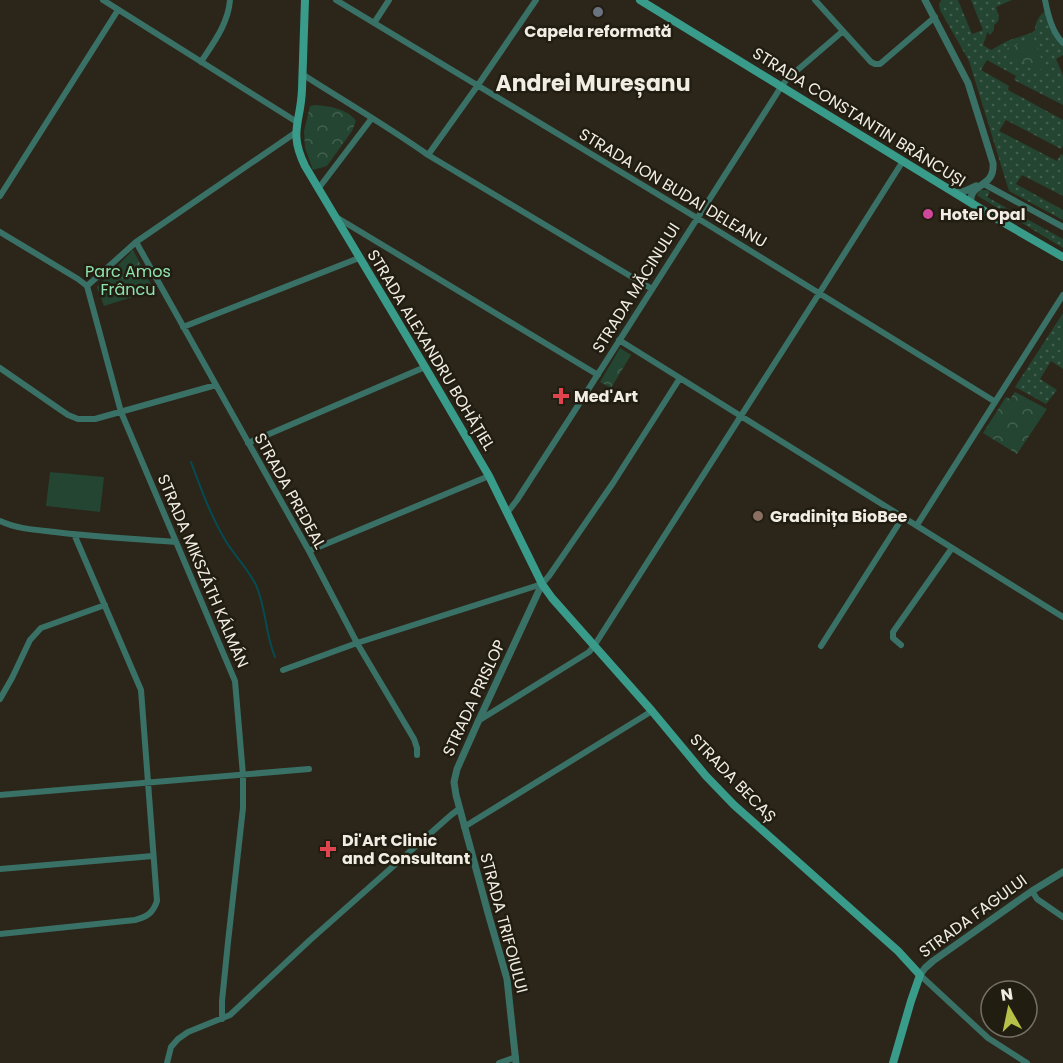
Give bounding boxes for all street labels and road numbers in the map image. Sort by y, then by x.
street label: STRADA CONSTANTIN BRÂNCUȘI [748,42,970,192]
street label: STRADA ION BUDAI DELEANU [575,123,771,253]
street label: STRADA MĂCINULUI [587,219,685,357]
street label: STRADA ALEXANDRU BOHĂȚIEL [362,245,500,455]
street label: STRADA PREDEAL [249,429,331,553]
street label: STRADA MIKSZÁTH KÁLMÁN [152,471,254,671]
street label: STRADA PRISLOP [437,636,511,760]
street label: STRADA BECAȘ [685,728,781,828]
street label: STRADA TRIFOIULUI [474,850,534,996]
street label: STRADA FAGULUI [914,869,1032,963]

